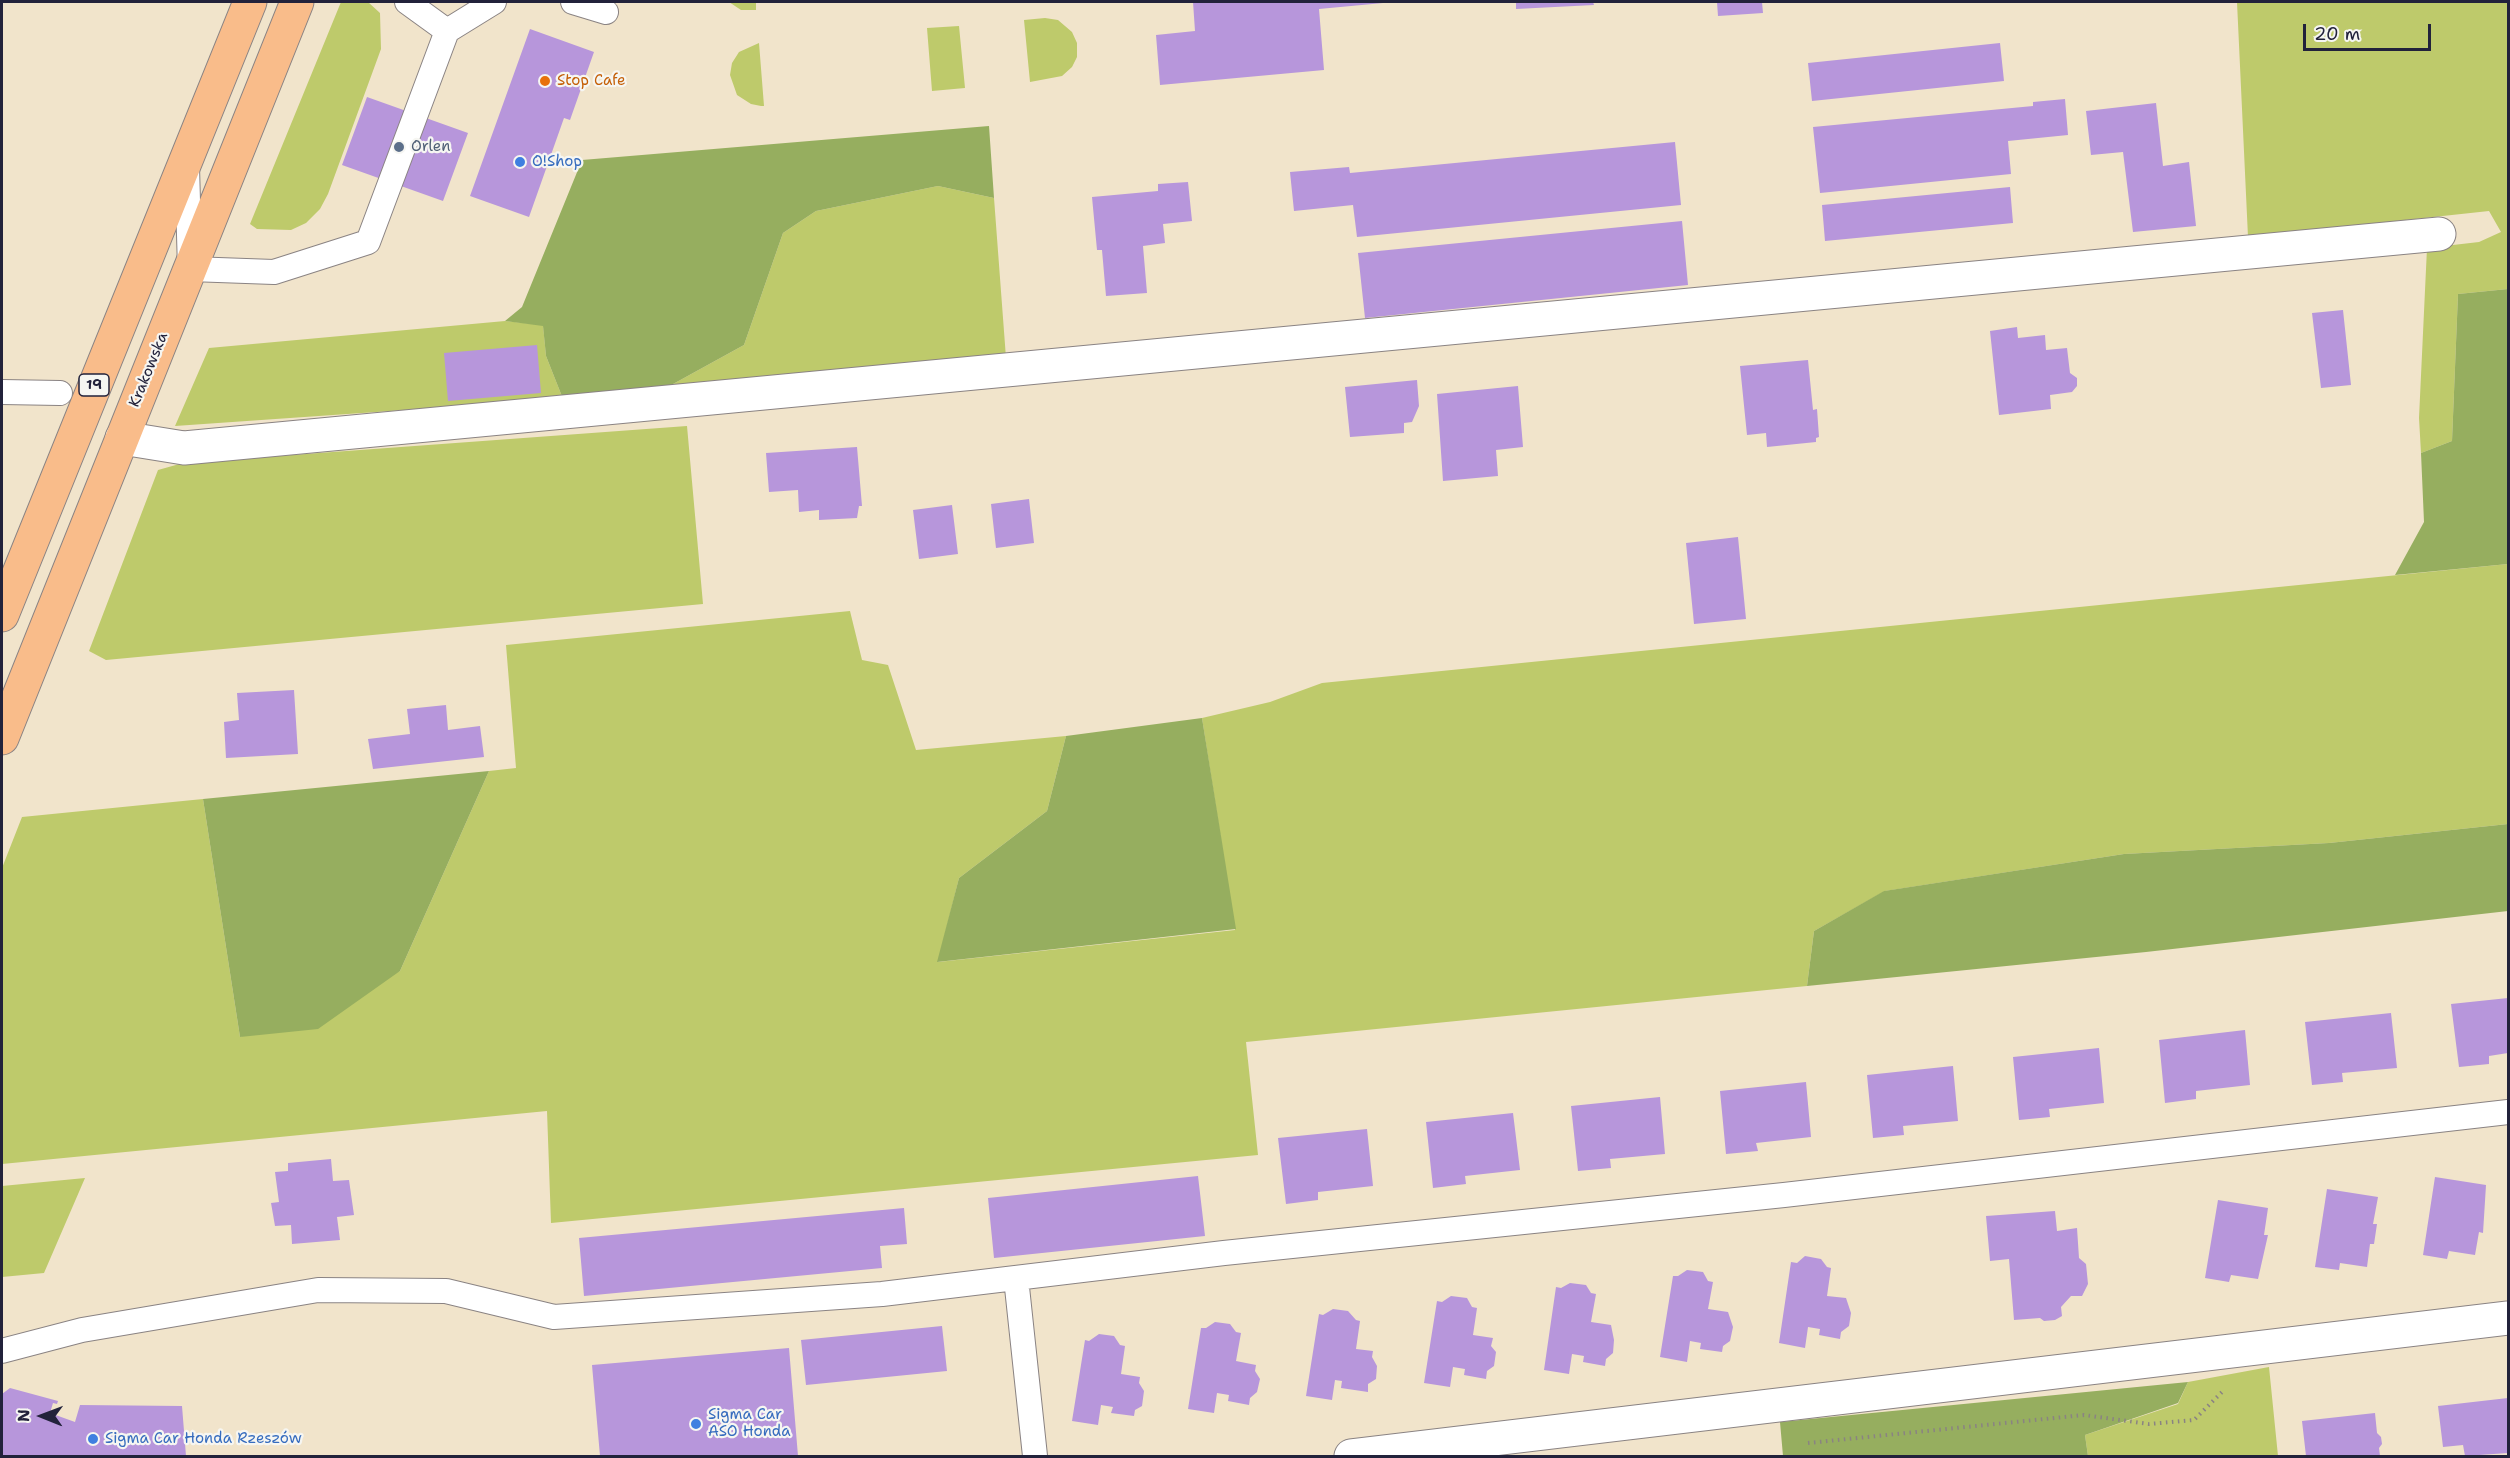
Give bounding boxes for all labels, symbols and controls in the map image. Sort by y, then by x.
scale bar [2306,12,2434,50]
text: 20 m [2314,22,2360,46]
place label: Stop Cafe [557,72,626,90]
marker: Stop Cafe [538,74,552,88]
place label: Orlen [411,138,450,156]
marker: Orlen [392,140,406,154]
place label: O!Shop [532,153,582,171]
marker: O!Shop [513,155,527,169]
street label: Krakowska [126,330,172,410]
road number: 19 [79,374,109,396]
north arrow [12,1386,72,1446]
place label: Sigma Car ASO Honda [708,1406,791,1441]
text: N [13,1409,34,1422]
marker: Sigma Car ASO Honda [689,1417,703,1431]
place label: Sigma Car Honda Rzeszów [105,1430,302,1448]
marker: Sigma Car Honda Rzeszów [86,1432,100,1446]

